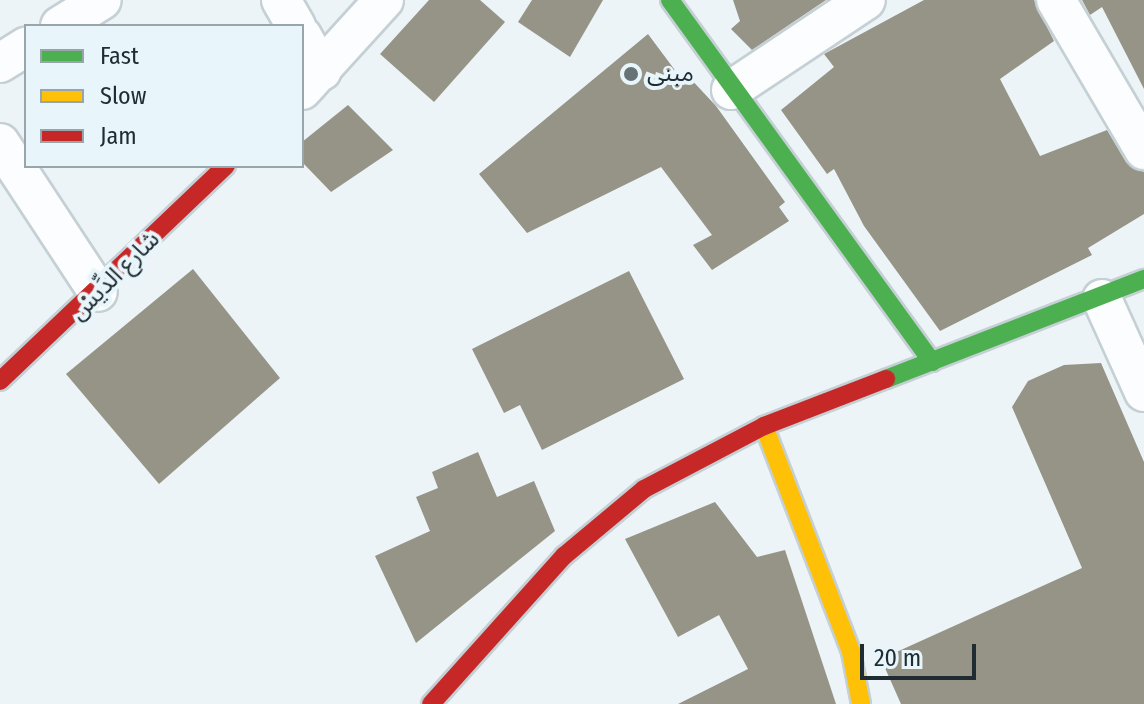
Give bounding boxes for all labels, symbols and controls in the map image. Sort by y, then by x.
legend [24,24,304,168]
text: Fast [100,42,139,70]
place label: مبنى [647,60,694,88]
marker: مبنى [622,65,640,83]
text: Slow [100,82,146,110]
text: Jam [100,122,137,150]
street label: شارع الدِّيسْ [64,225,166,327]
scale bar [864,628,980,678]
text: 20 m [874,644,921,672]

